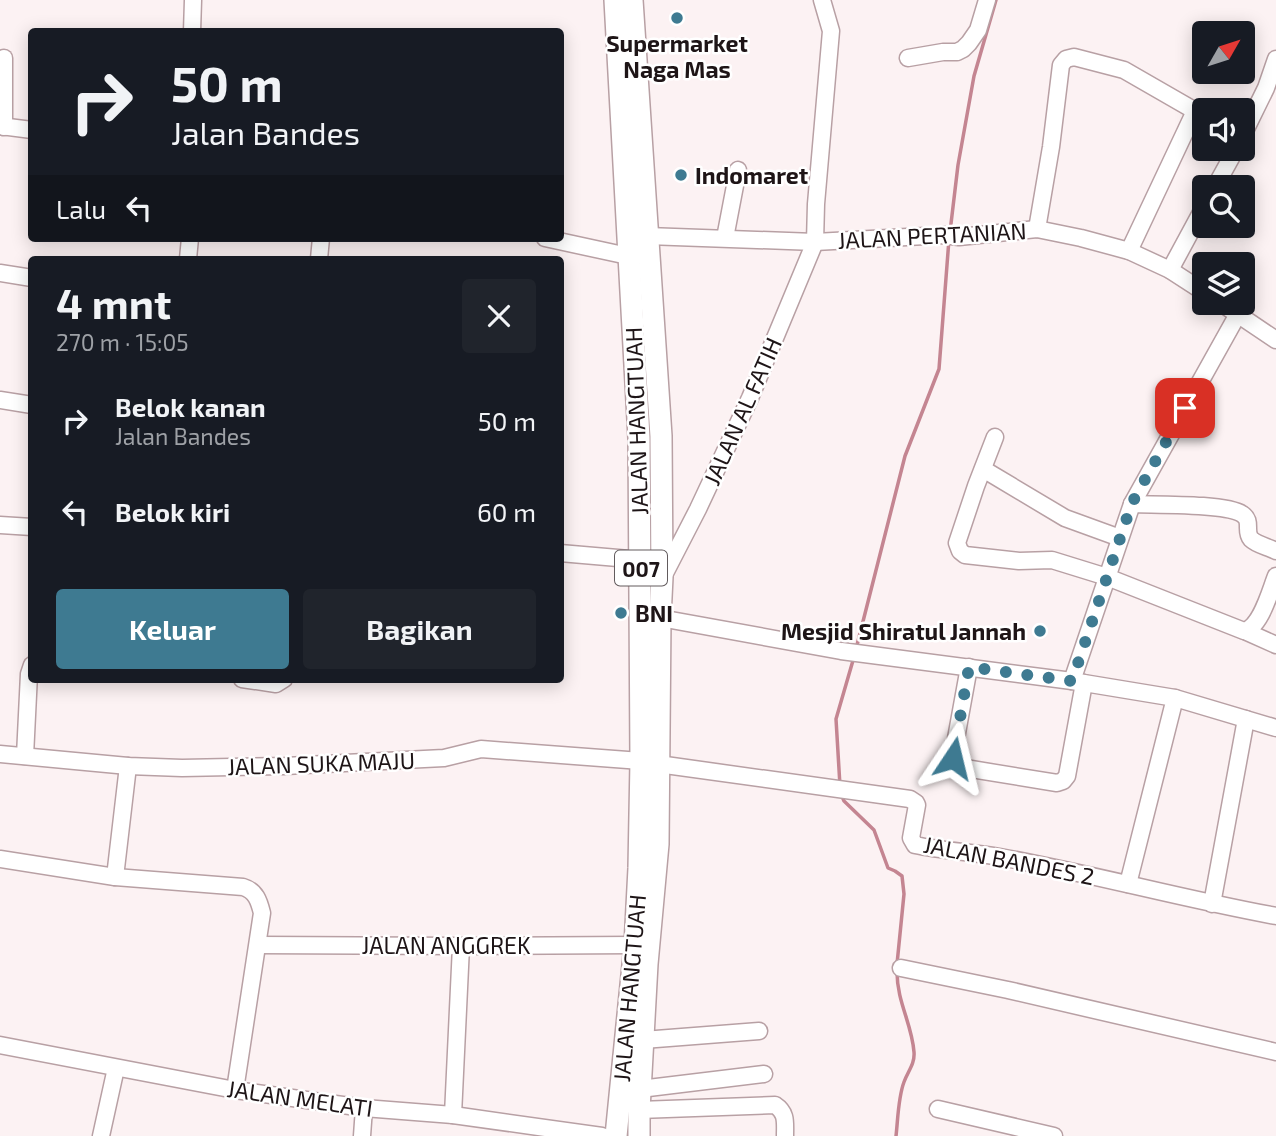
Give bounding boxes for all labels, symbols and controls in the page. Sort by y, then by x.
marker: Supermarket Naga Mas [669,10,685,26]
north arrow [1192,21,1255,84]
map controls [1192,21,1255,315]
place label: Supermarket Naga Mas [606,29,748,83]
text: 50 m [171,53,283,112]
icon: right [56,56,147,147]
button: sound [1192,98,1255,161]
text: Jalan Bandes [171,113,360,151]
place label: Indomaret [695,161,808,189]
marker: Indomaret [673,167,689,183]
button: search [1192,175,1255,238]
icon: left [120,189,158,227]
text: Lalu [56,193,106,224]
street label: JALAN PERTANIAN [837,216,1027,254]
button: layers [1192,252,1255,315]
text: 4 mnt [56,277,171,327]
button: close [462,279,536,353]
street label: JALAN HANGTUAH [619,327,653,515]
text: 270 m · 15:05 [56,328,189,356]
street label: JALAN AL FATIH [697,333,787,489]
pin [1155,378,1215,438]
icon: arrive [1166,389,1204,427]
text: Belok kanan [115,391,266,422]
icon: right [56,402,94,440]
text: 50 m [478,405,536,436]
text: Jalan Bandes [115,422,251,450]
icon: left [56,493,94,531]
text: Belok kiri [115,496,230,527]
text: 60 m [477,496,536,527]
road number: 007 [615,550,667,586]
button: Keluar [56,589,289,669]
button: Bagikan [303,589,536,669]
place label: BNI [635,599,673,627]
marker: BNI [613,605,629,621]
place label: Mesjid Shiratul Jannah [781,617,1026,645]
marker: Mesjid Shiratul Jannah [1032,623,1048,639]
position arrow [916,721,990,795]
street label: JALAN SUKA MAJU [227,746,415,780]
street label: JALAN BANDES 2 [921,830,1097,890]
street label: JALAN HANGTUAH [607,893,651,1083]
street label: JALAN ANGGREK [361,931,531,959]
street label: JALAN MELATI [225,1074,375,1122]

